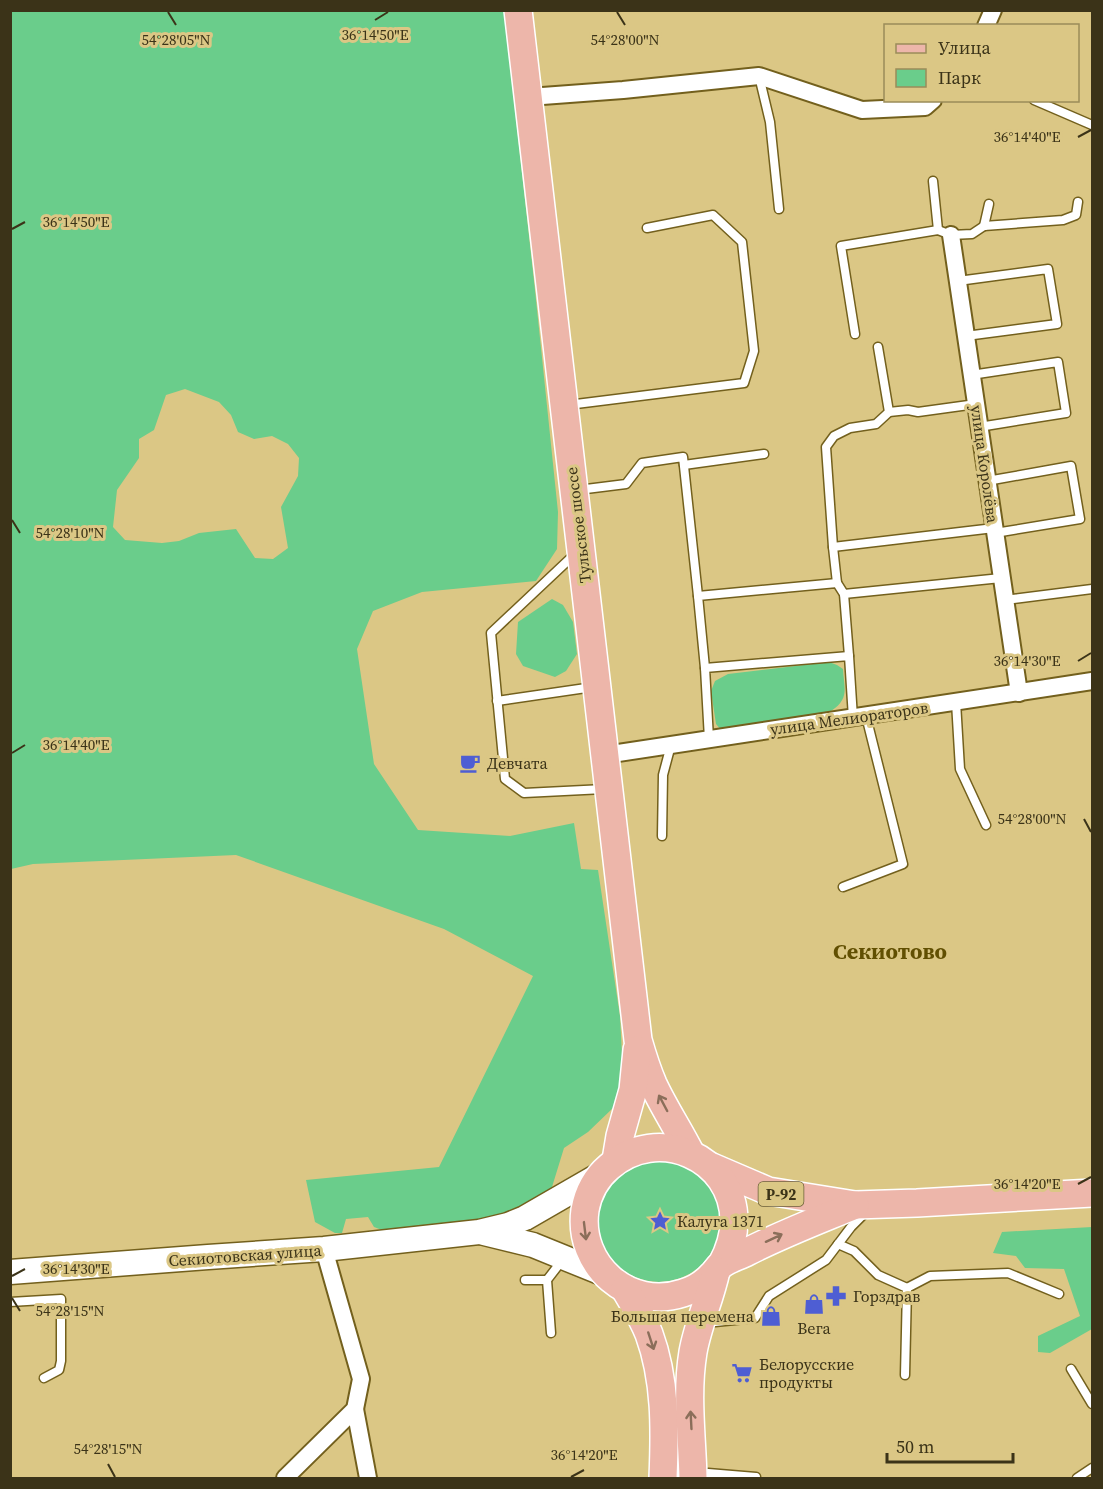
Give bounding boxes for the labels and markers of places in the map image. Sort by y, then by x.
cafe icon: Девчата [458,751,482,775]
place label: Девчата [487,752,548,774]
place icon: Калуга 1371 [648,1209,672,1233]
place label: Калуга 1371 [677,1210,764,1232]
pharmacy icon: Горздрав [824,1284,848,1308]
place label: Горздрав [853,1285,920,1307]
shop icon: Вега [802,1292,826,1316]
shop icon: Большая перемена [759,1304,783,1328]
place label: Большая перемена [611,1305,755,1327]
place label: Вега [797,1317,832,1339]
place label: Белорусские продукты [759,1353,854,1393]
supermarket icon: Белорусские продукты [730,1361,754,1385]

